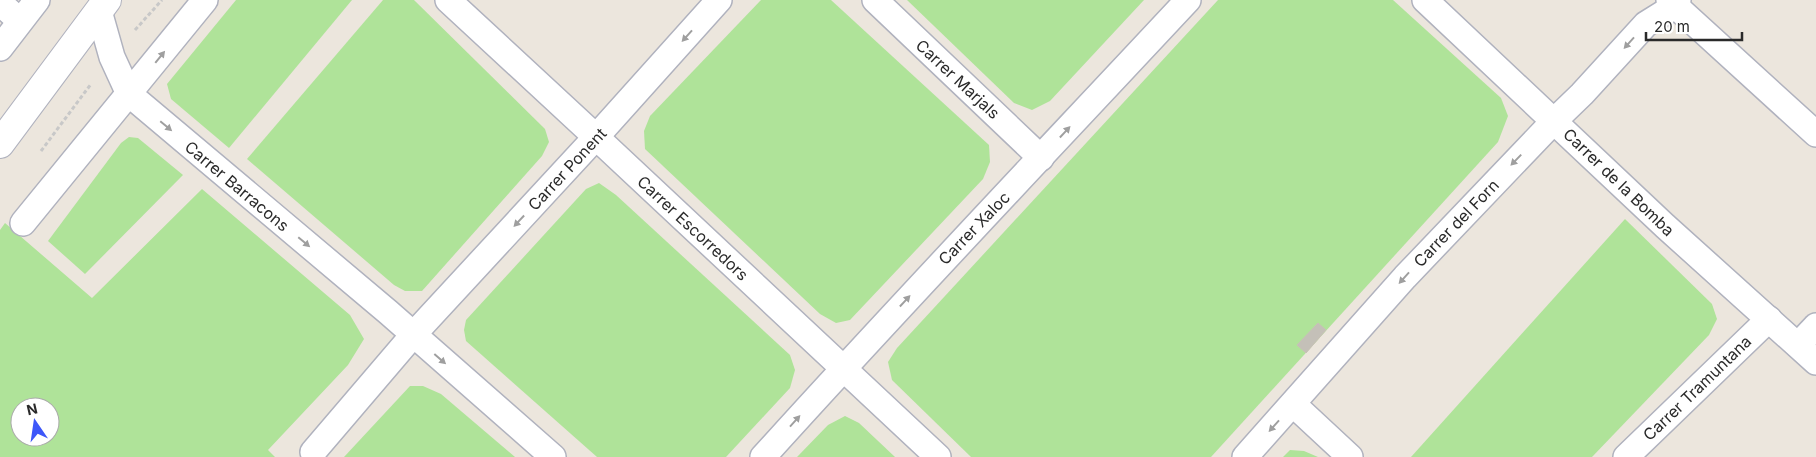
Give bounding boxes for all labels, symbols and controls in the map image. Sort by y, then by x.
scale bar [1646,10,1742,42]
text: 20 m [1654,17,1690,36]
one-way arrow [681,30,693,42]
street label: Carrer Marjals [912,35,1004,123]
one-way arrow [1623,37,1635,49]
one-way arrow [154,50,165,63]
one-way arrow [159,120,172,131]
street label: Carrer Ponent [524,124,610,214]
street label: Carrer de la Bomba [1559,124,1679,240]
one-way arrow [1059,127,1071,139]
street label: Carrer Barracons [181,137,293,235]
one-way arrow [1510,154,1522,166]
street label: Carrer Escorredors [633,171,753,285]
street label: Carrer del Forn [1409,175,1503,271]
street label: Carrer Xaloc [934,187,1014,269]
one-way arrow [513,215,524,228]
one-way arrow [297,236,310,247]
one-way arrow [1398,272,1410,284]
one-way arrow [899,295,911,307]
street label: Carrer Tramuntana [1639,331,1755,445]
one-way arrow [434,353,446,365]
north arrow [10,397,60,447]
text: N [25,399,39,418]
one-way arrow [789,415,801,427]
one-way arrow [1268,420,1279,433]

